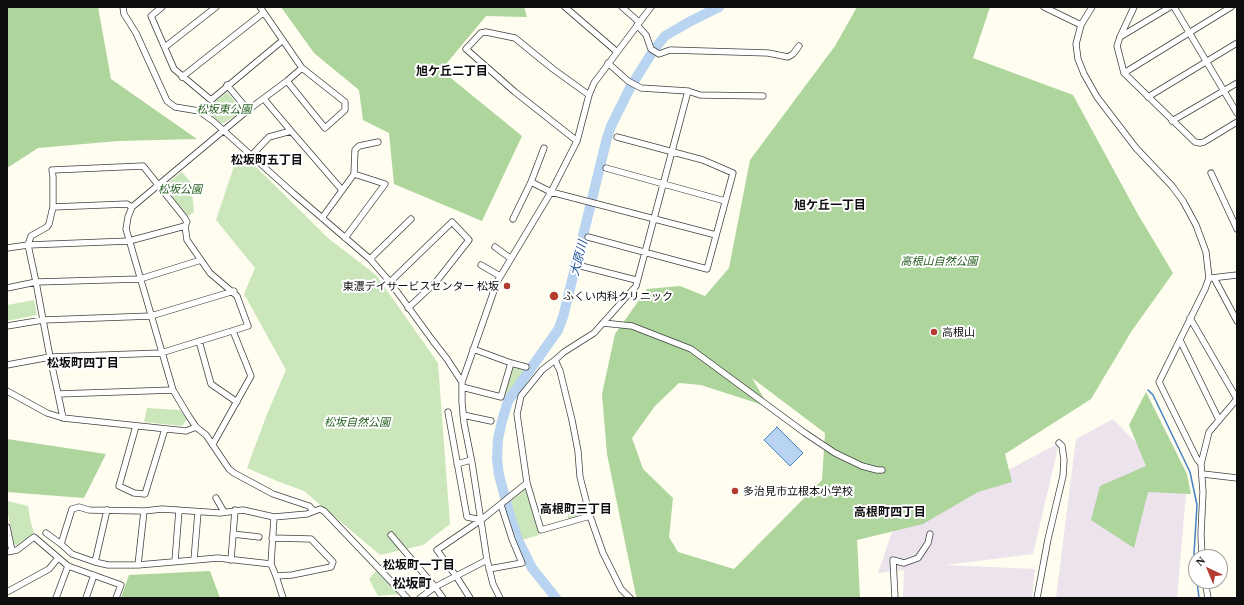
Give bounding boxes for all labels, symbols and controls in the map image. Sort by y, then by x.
district label: 旭ケ丘二丁目 [416,63,488,77]
park label: 松坂東公園 [197,102,251,116]
district label: 松坂町五丁目 [231,152,303,166]
park label: 松坂公園 [158,182,202,196]
district label: 旭ケ丘一丁目 [794,197,866,211]
water label: 大原川 [567,239,589,277]
park label: 高根山自然公園 [901,254,977,268]
place label: 東濃デイサービスセンター 松坂 [343,279,499,293]
marker: 東濃デイサービスセンター 松坂 [502,281,512,291]
place label: ふくい内科クリニック [563,289,673,303]
marker: ふくい内科クリニック [548,290,560,302]
place label: 高根山 [942,325,975,339]
marker: 高根山 [929,327,939,337]
district label: 松坂町四丁目 [47,355,119,369]
park label: 松坂自然公園 [324,415,390,429]
place label: 多治見市立根本小学校 [743,484,853,498]
marker: 多治見市立根本小学校 [730,486,740,496]
district label: 高根町三丁目 [540,501,612,515]
district label: 高根町四丁目 [854,504,926,518]
north arrow [1188,549,1228,589]
text: N [1193,554,1207,568]
district label: 松坂町一丁目 [383,557,455,571]
district label: 松坂町 [393,575,431,591]

